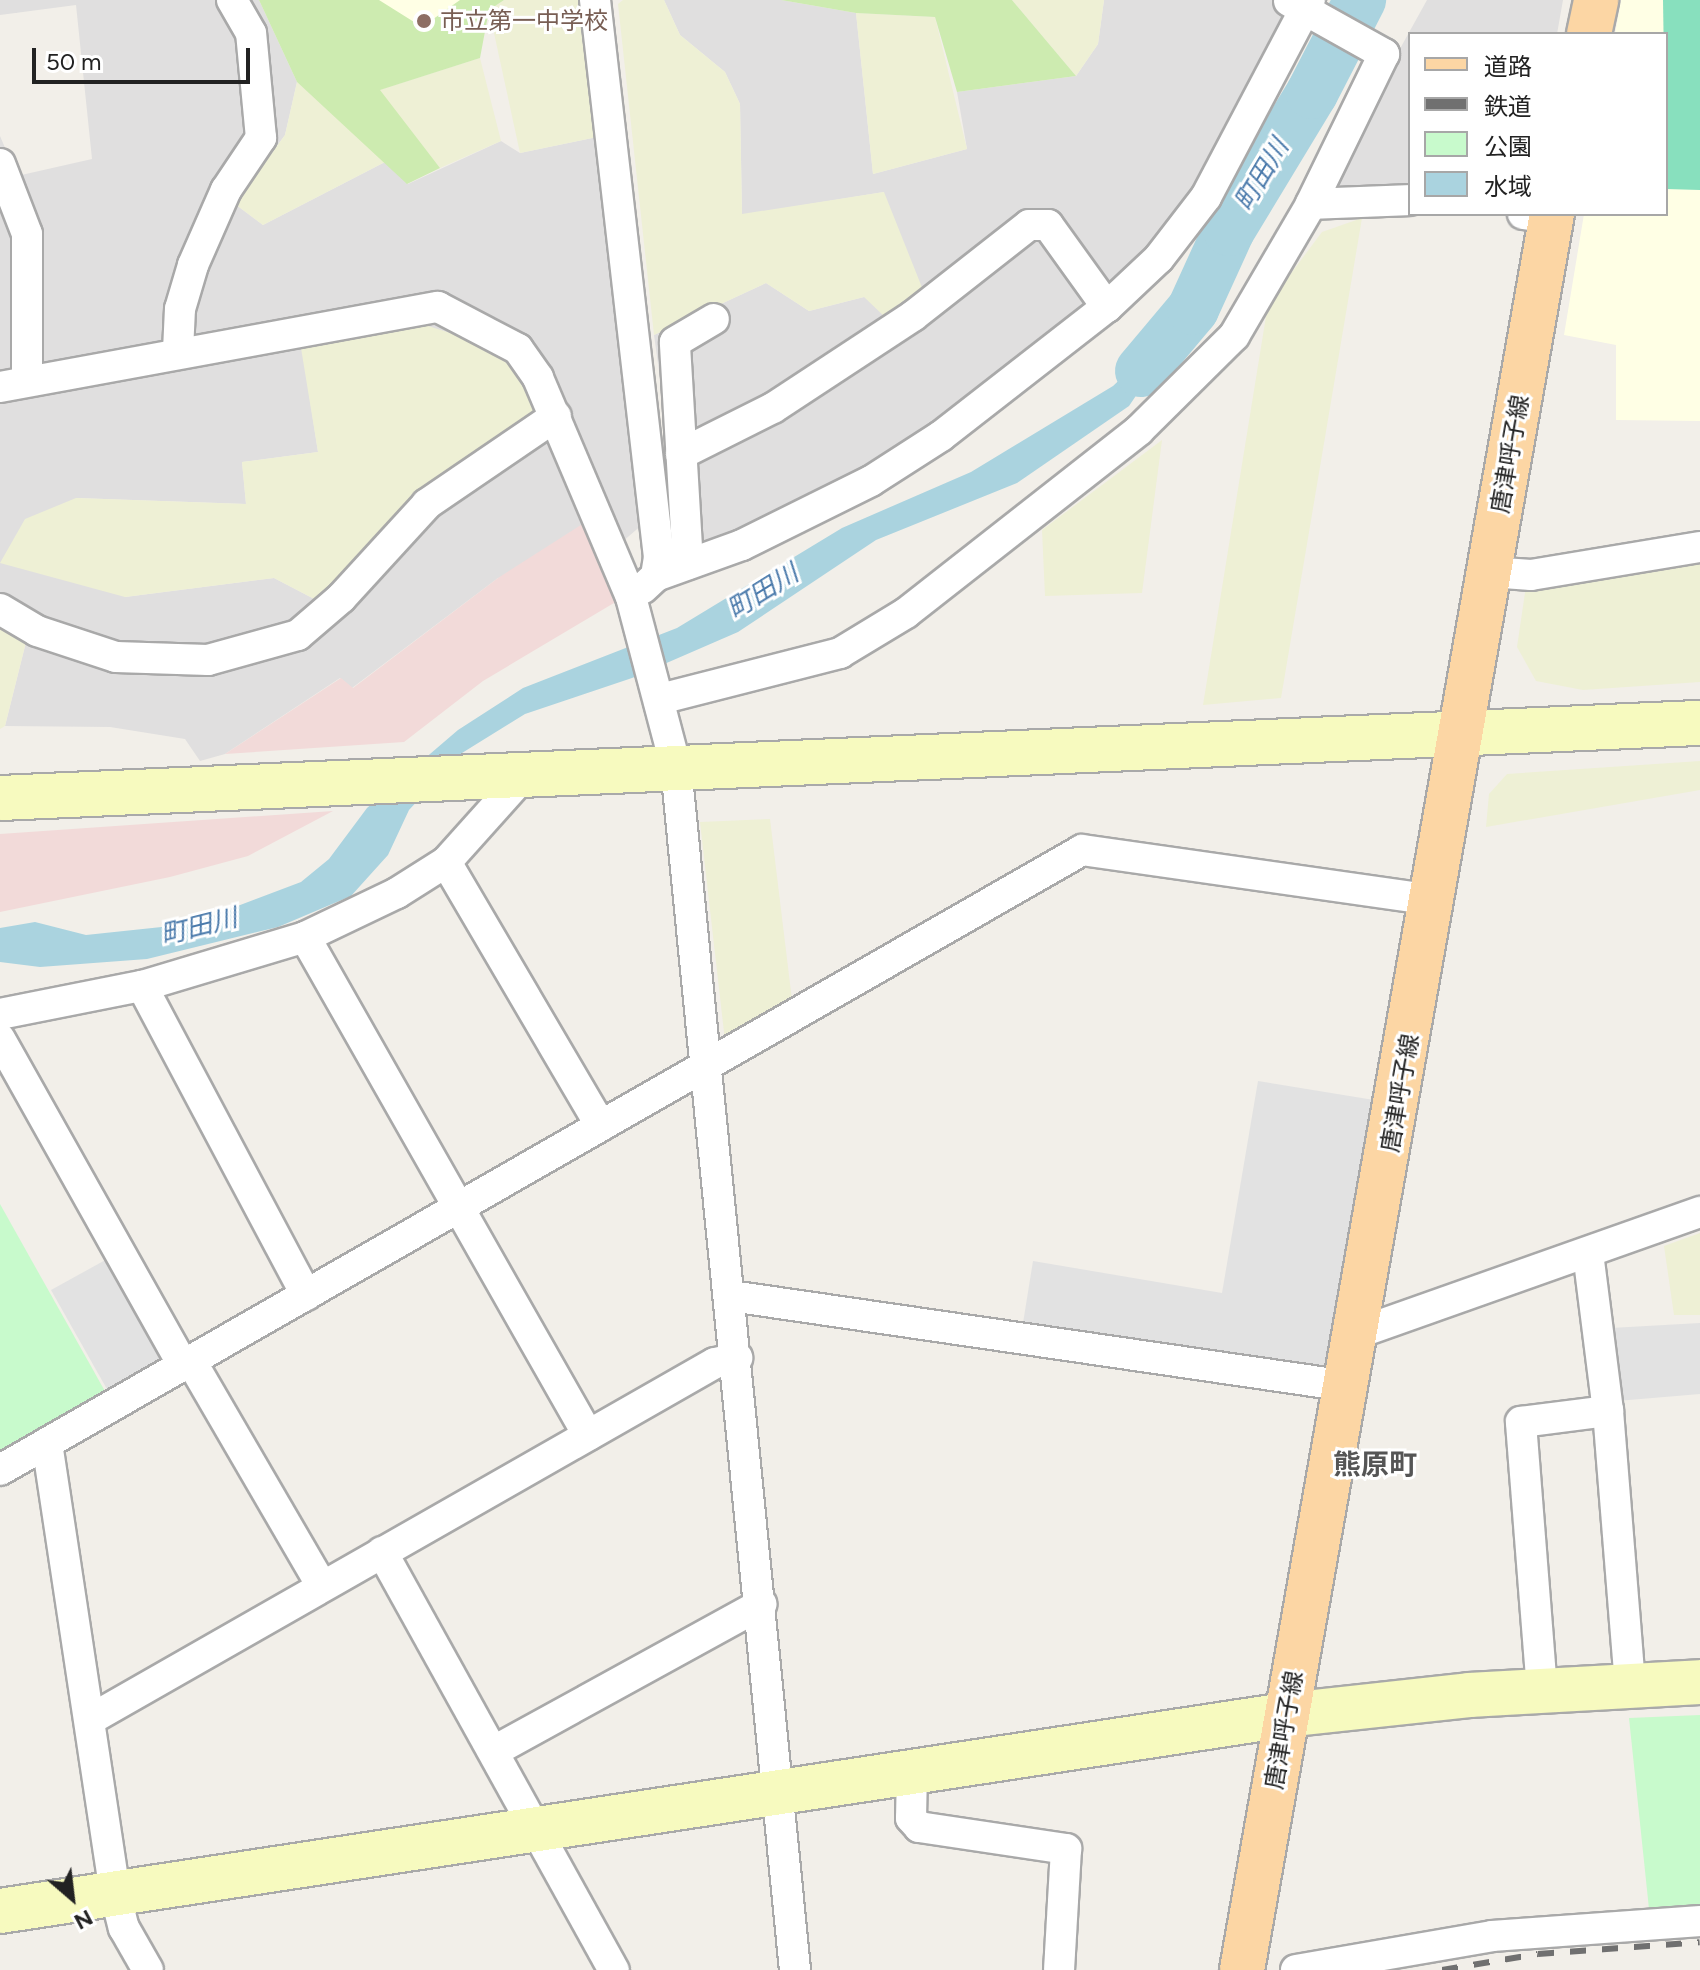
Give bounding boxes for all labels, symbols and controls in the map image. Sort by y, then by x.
place label: 市立第一中学校 [440,7,608,35]
marker: 市立第一中学校 [415,12,433,30]
scale bar [36,32,254,82]
legend [1408,32,1668,216]
text: 50 m [46,47,102,76]
text: 道路 [1484,52,1532,81]
text: 鉄道 [1484,92,1532,121]
text: 公園 [1484,132,1532,161]
water label: 町田川 [1229,134,1295,216]
text: 水域 [1484,172,1532,201]
street label: 唐津呼子線 [1485,392,1535,516]
water label: 町田川 [722,558,804,626]
water label: 町田川 [157,902,241,952]
street label: 唐津呼子線 [1375,1031,1425,1155]
district label: 熊原町 [1333,1447,1417,1481]
street label: 唐津呼子線 [1259,1668,1309,1792]
north arrow [32,1858,112,1938]
text: N [70,1904,97,1936]

